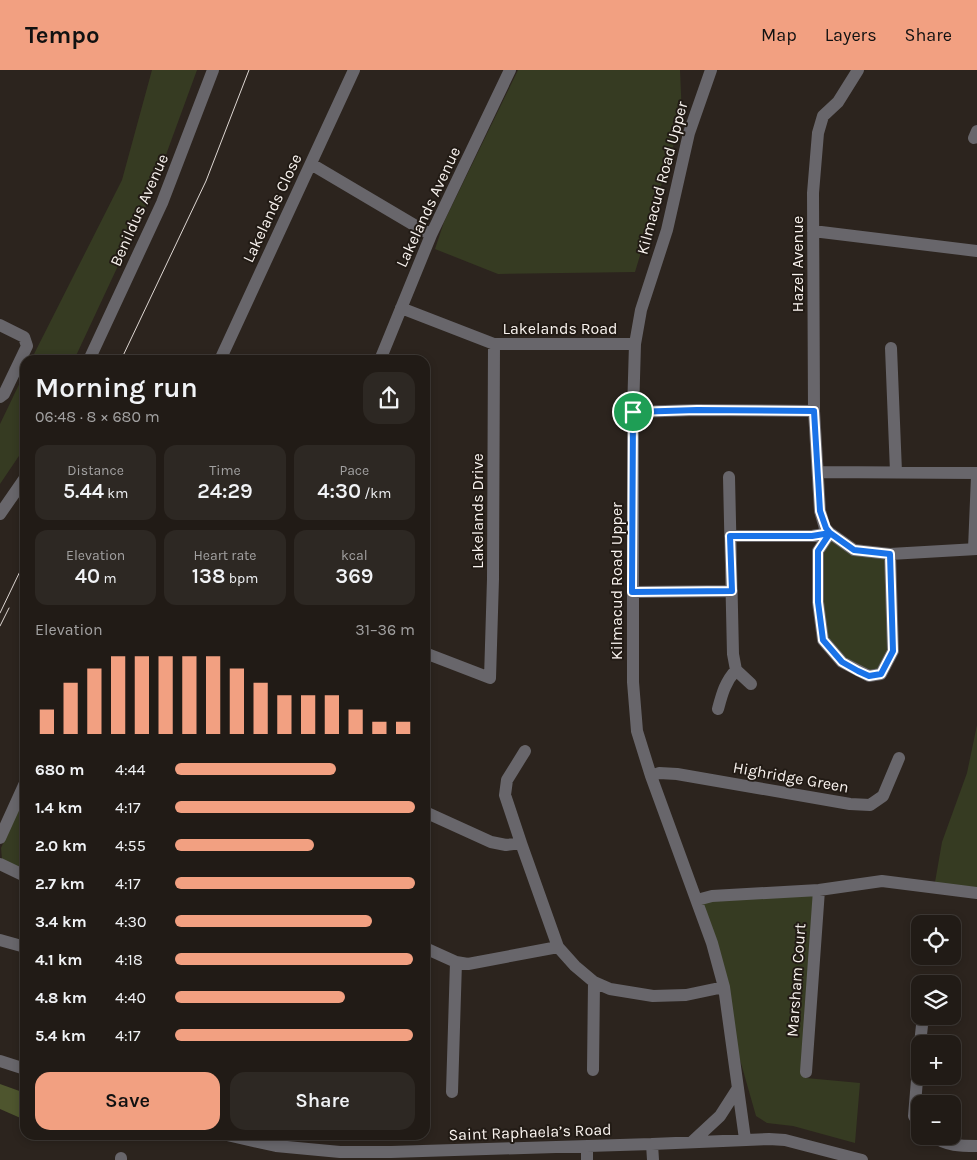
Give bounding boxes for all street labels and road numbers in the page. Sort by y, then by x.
street label: Kilmacud Road Upper [632,99,692,257]
street label: Lakelands Avenue [392,144,464,270]
street label: Benildus Avenue [106,151,172,269]
street label: Lakelands Close [238,151,306,265]
street label: Hazel Avenue [788,216,807,312]
street label: Lakelands Road [503,319,617,338]
street label: Lakelands Drive [468,453,487,569]
street label: Kilmacud Road Upper [607,502,626,660]
street label: Highridge Green [732,757,850,797]
street label: Marsham Court [783,923,809,1037]
street label: Saint Raphaela’s Road [448,1120,612,1144]

